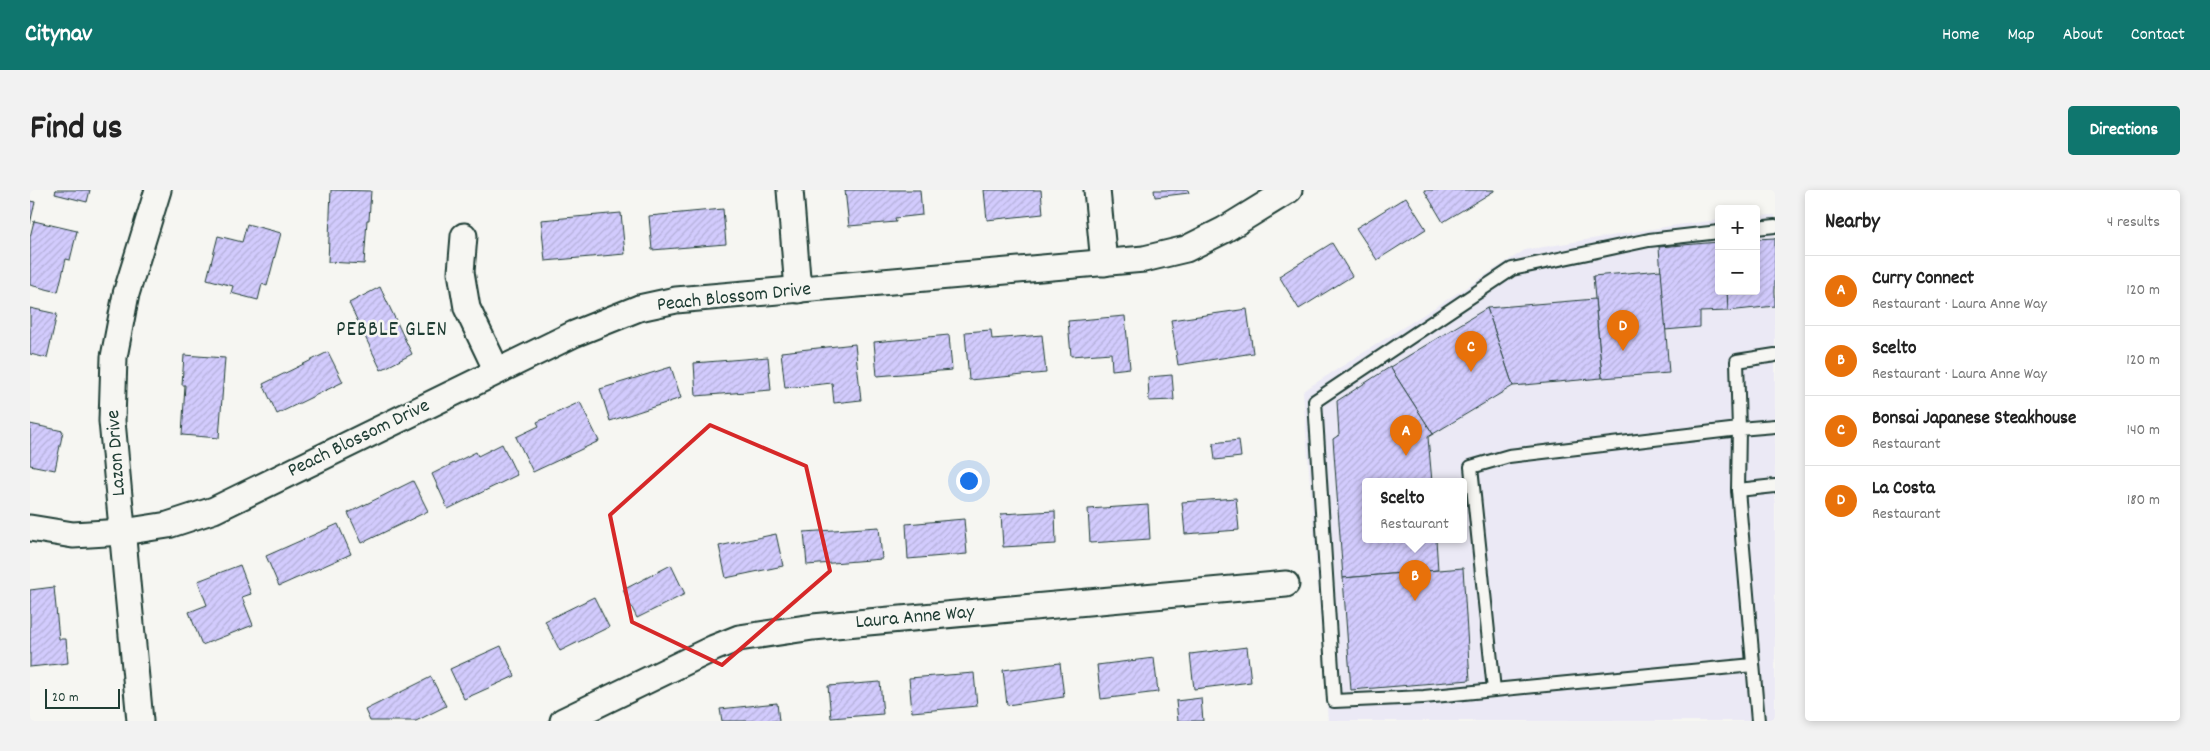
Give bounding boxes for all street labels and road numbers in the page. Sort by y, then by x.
street label: Peach Blossom Drive [656,276,813,320]
street label: Peach Blossom Drive [283,392,435,486]
street label: Lazon Drive [100,409,134,497]
street label: Laura Anne Way [854,599,977,637]

